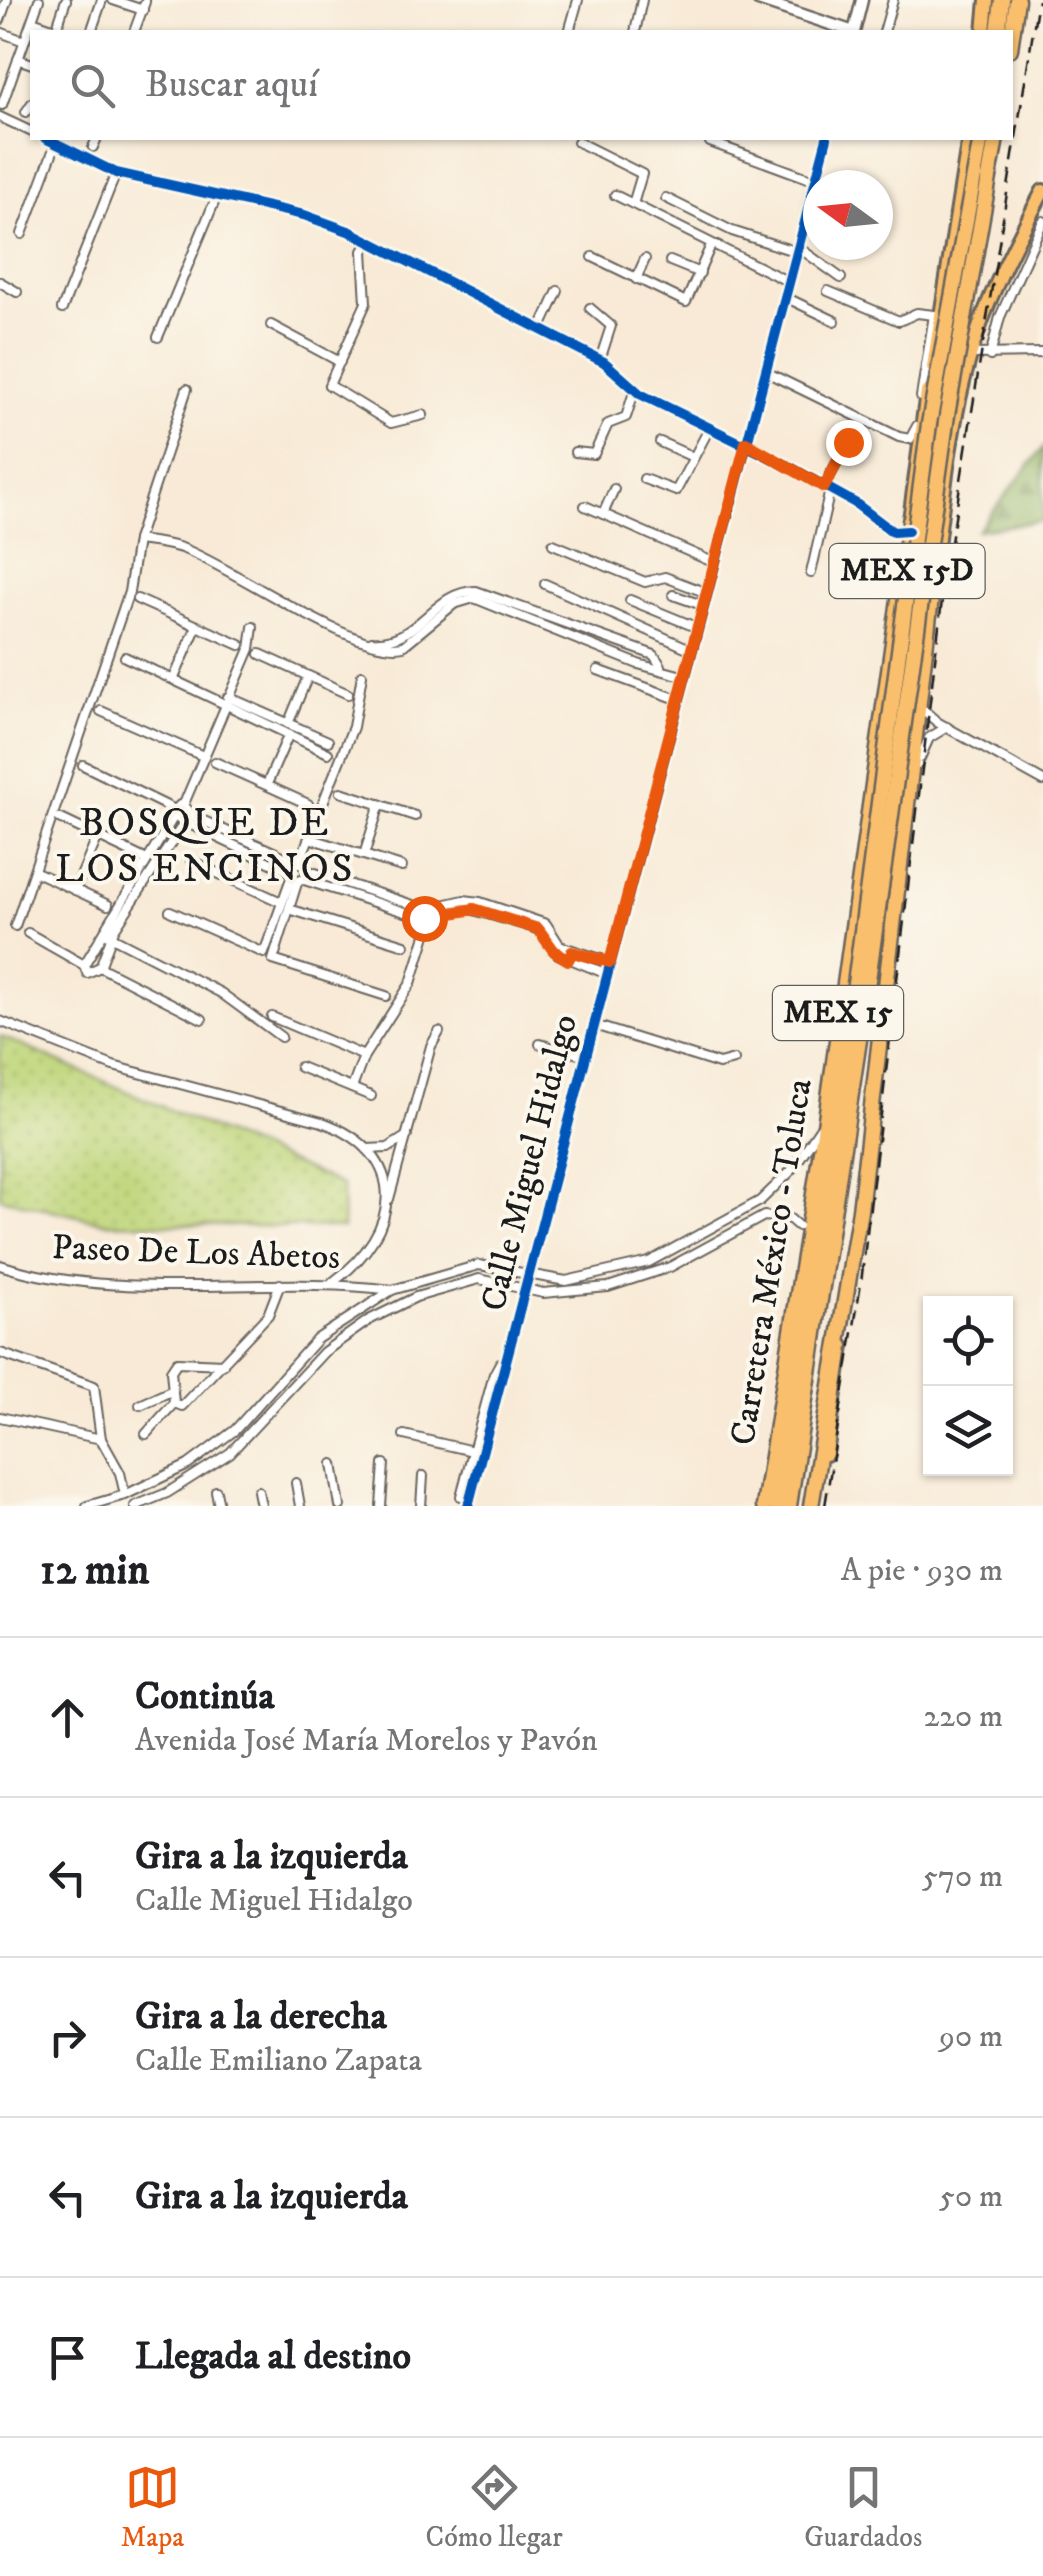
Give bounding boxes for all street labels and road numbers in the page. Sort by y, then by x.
road number: MEX 15D [830,544,984,598]
road number: MEX 15 [773,986,903,1040]
street label: Calle Miguel Hidalgo [472,1010,588,1316]
street label: Carretera México - Toluca [721,1076,823,1448]
street label: Paseo De Los Abetos [51,1226,341,1280]

